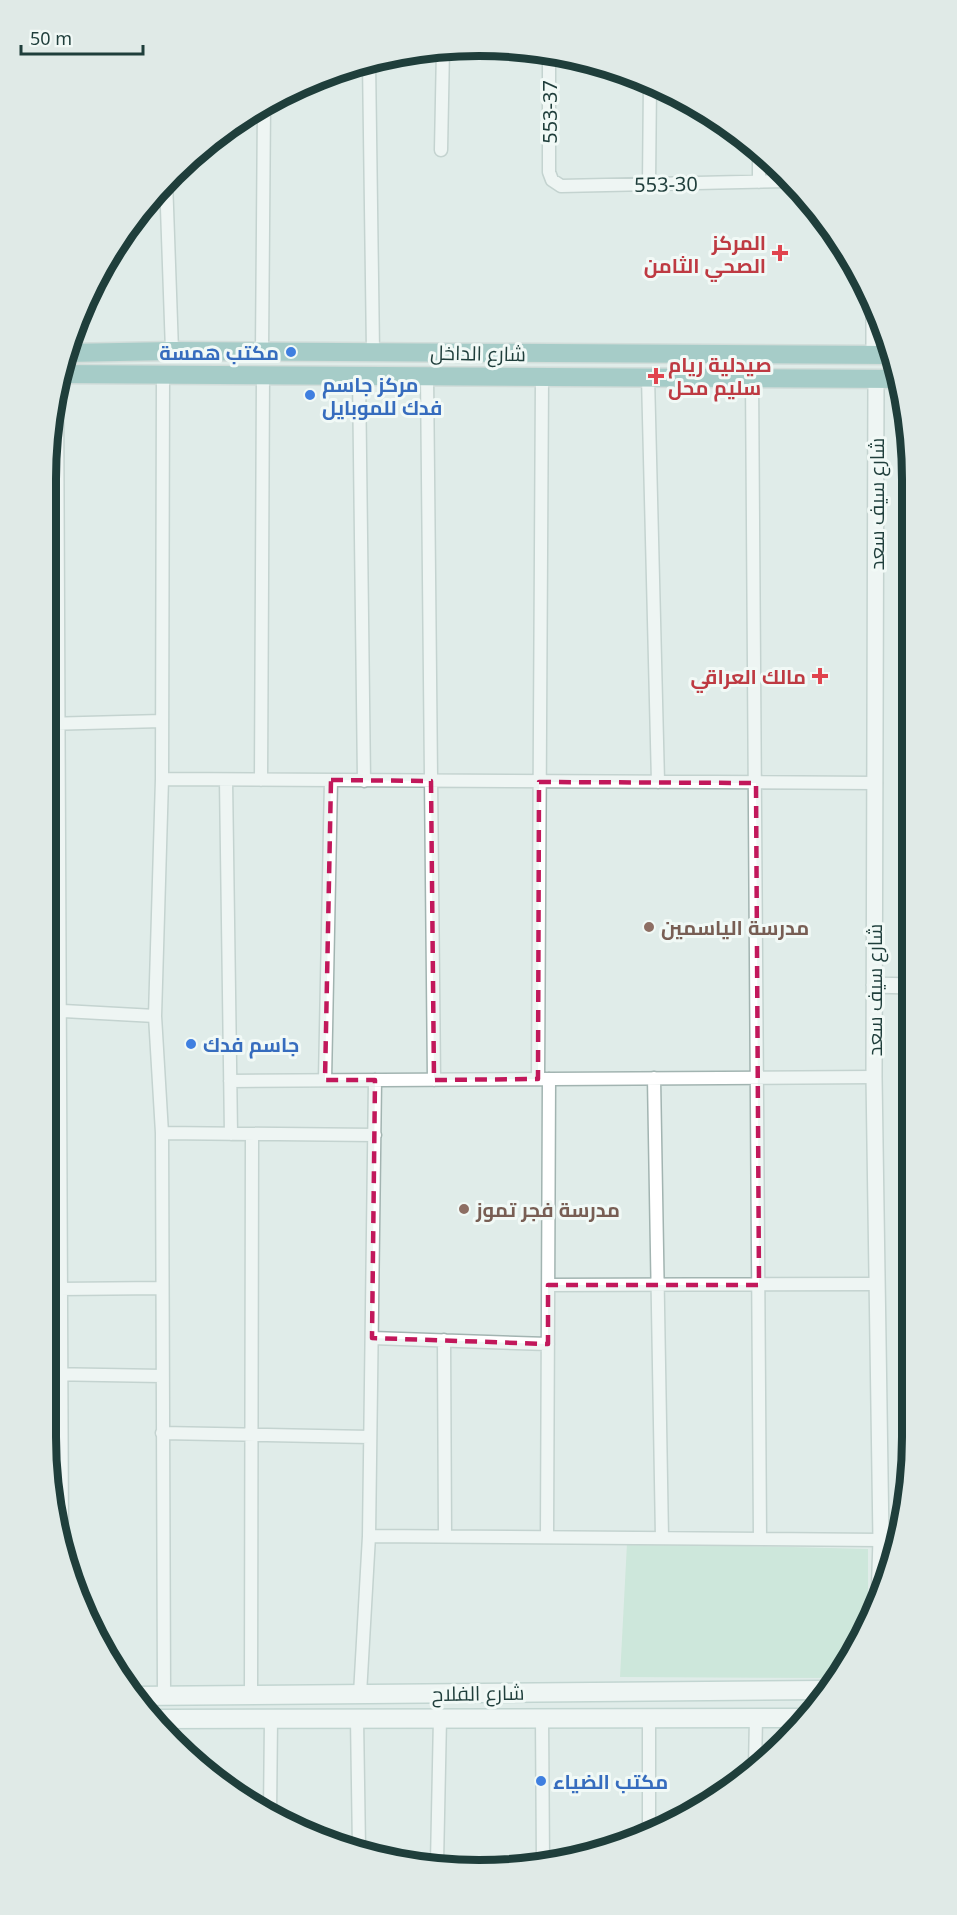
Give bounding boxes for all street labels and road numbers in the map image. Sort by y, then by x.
street label: 553-37 [536,80,563,144]
street label: 553-30 [634,170,698,198]
street label: شارع الداخل [430,339,526,368]
street label: شارع سيف سعد [863,438,891,570]
street label: شارع سيف سعد [861,924,889,1056]
street label: شارع الفلاح [431,1679,525,1708]

